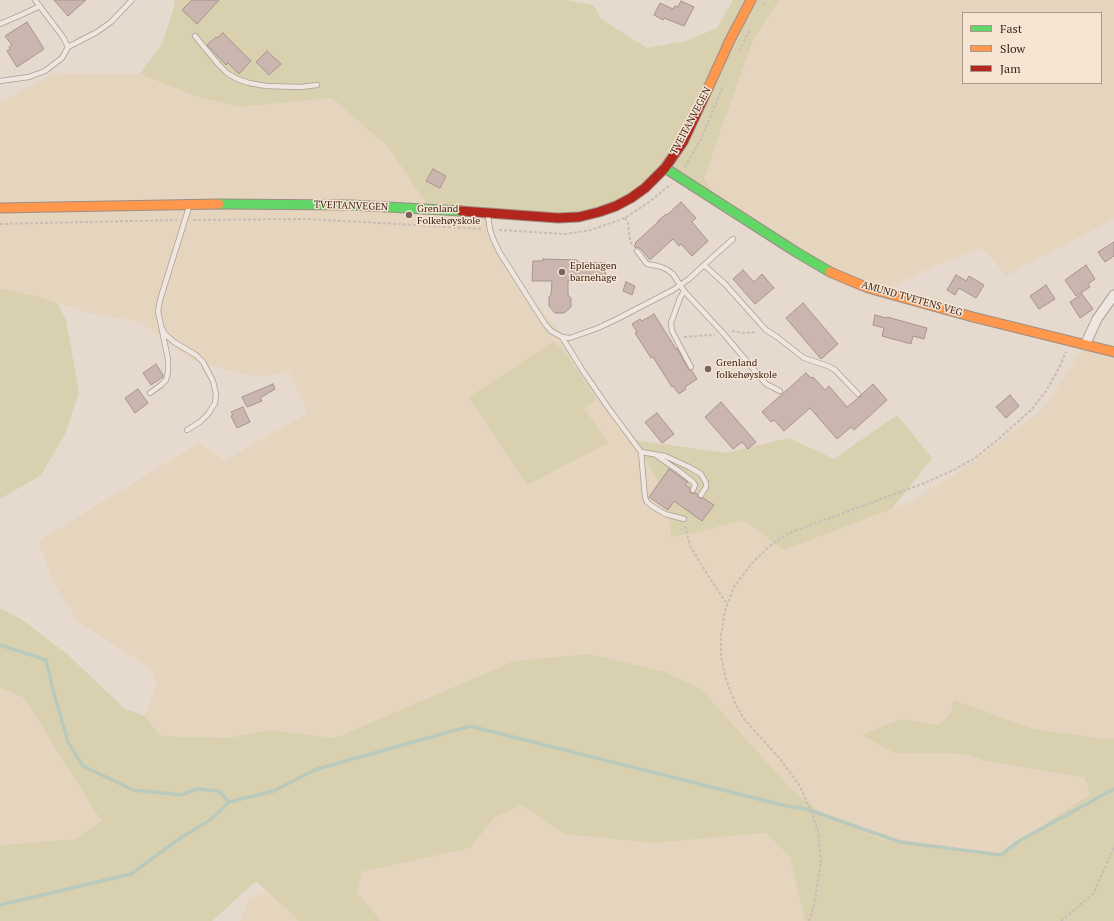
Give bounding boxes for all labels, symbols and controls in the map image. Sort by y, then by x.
legend [962,12,1102,84]
text: Fast [1000,21,1022,36]
text: Slow [1000,41,1025,56]
text: Jam [1000,61,1021,76]
street label: TVEITANVEGEN [668,85,714,157]
street label: TVEITANVEGEN [314,199,388,213]
place label: Grenland Folkehøyskole [417,203,480,226]
marker: Grenland Folkehøyskole [404,210,414,220]
place label: Eplehagen barnehage [570,260,617,284]
marker: Eplehagen barnehage [557,267,567,277]
street label: AMUND TVETENS VEG [860,279,964,319]
place label: Grenland folkehøyskole [716,357,777,380]
marker: Grenland folkehøyskole [703,364,713,374]

